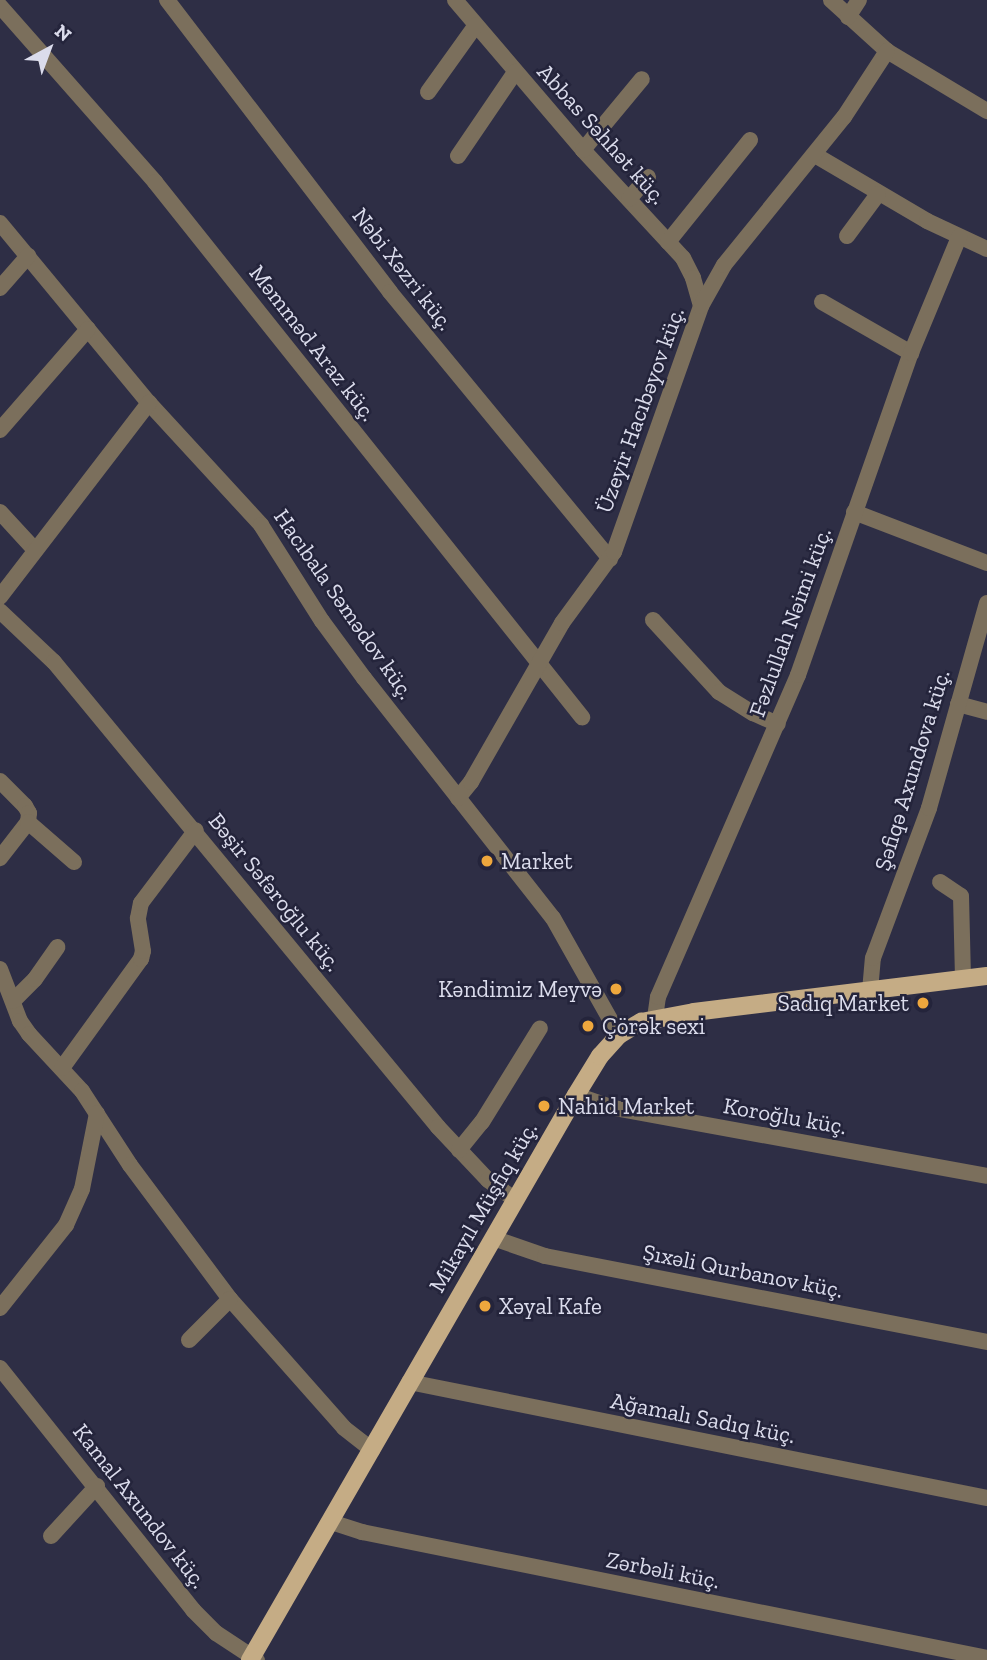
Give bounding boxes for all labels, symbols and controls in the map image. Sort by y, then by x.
north arrow [14,14,84,84]
text: N [50,19,76,46]
street label: Abbas Səhhət küç. [532,58,672,210]
street label: Nəbi Xəzri küç. [346,202,460,336]
street label: Məmməd Araz küç. [243,259,383,427]
street label: Üzeyir Hacıbəyov küç. [590,303,690,517]
street label: Hacıbala Səmədov küç. [268,503,420,705]
street label: Fəzlullah Nəimi küç. [743,523,837,721]
street label: Şəfiqə Axundova küç. [868,666,956,874]
street label: Bəşir Səfəroğlu küç. [203,807,347,977]
place label: Market [501,847,573,875]
marker: Market [479,853,495,869]
place label: Kəndimiz Meyvə [438,975,602,1003]
marker: Kəndimiz Meyvə [608,981,624,997]
place label: Sadıq Market [777,989,909,1017]
marker: Sadıq Market [915,995,931,1011]
place label: Çörək sexi [602,1012,705,1040]
marker: Çörək sexi [580,1018,596,1034]
place label: Nahid Market [558,1092,694,1120]
street label: Koroğlu küç. [721,1092,849,1140]
marker: Nahid Market [536,1098,552,1114]
street label: Mikayıl Müşfiq küç. [423,1117,543,1297]
street label: Şıxəli Qurbanov küç. [640,1238,846,1304]
place label: Xəyal Kafe [499,1292,602,1320]
marker: Xəyal Kafe [477,1298,493,1314]
street label: Ağamalı Sadıq küç. [608,1387,798,1449]
street label: Kamal Axundov küç. [67,1418,213,1594]
street label: Zərbəli küç. [604,1545,722,1595]

